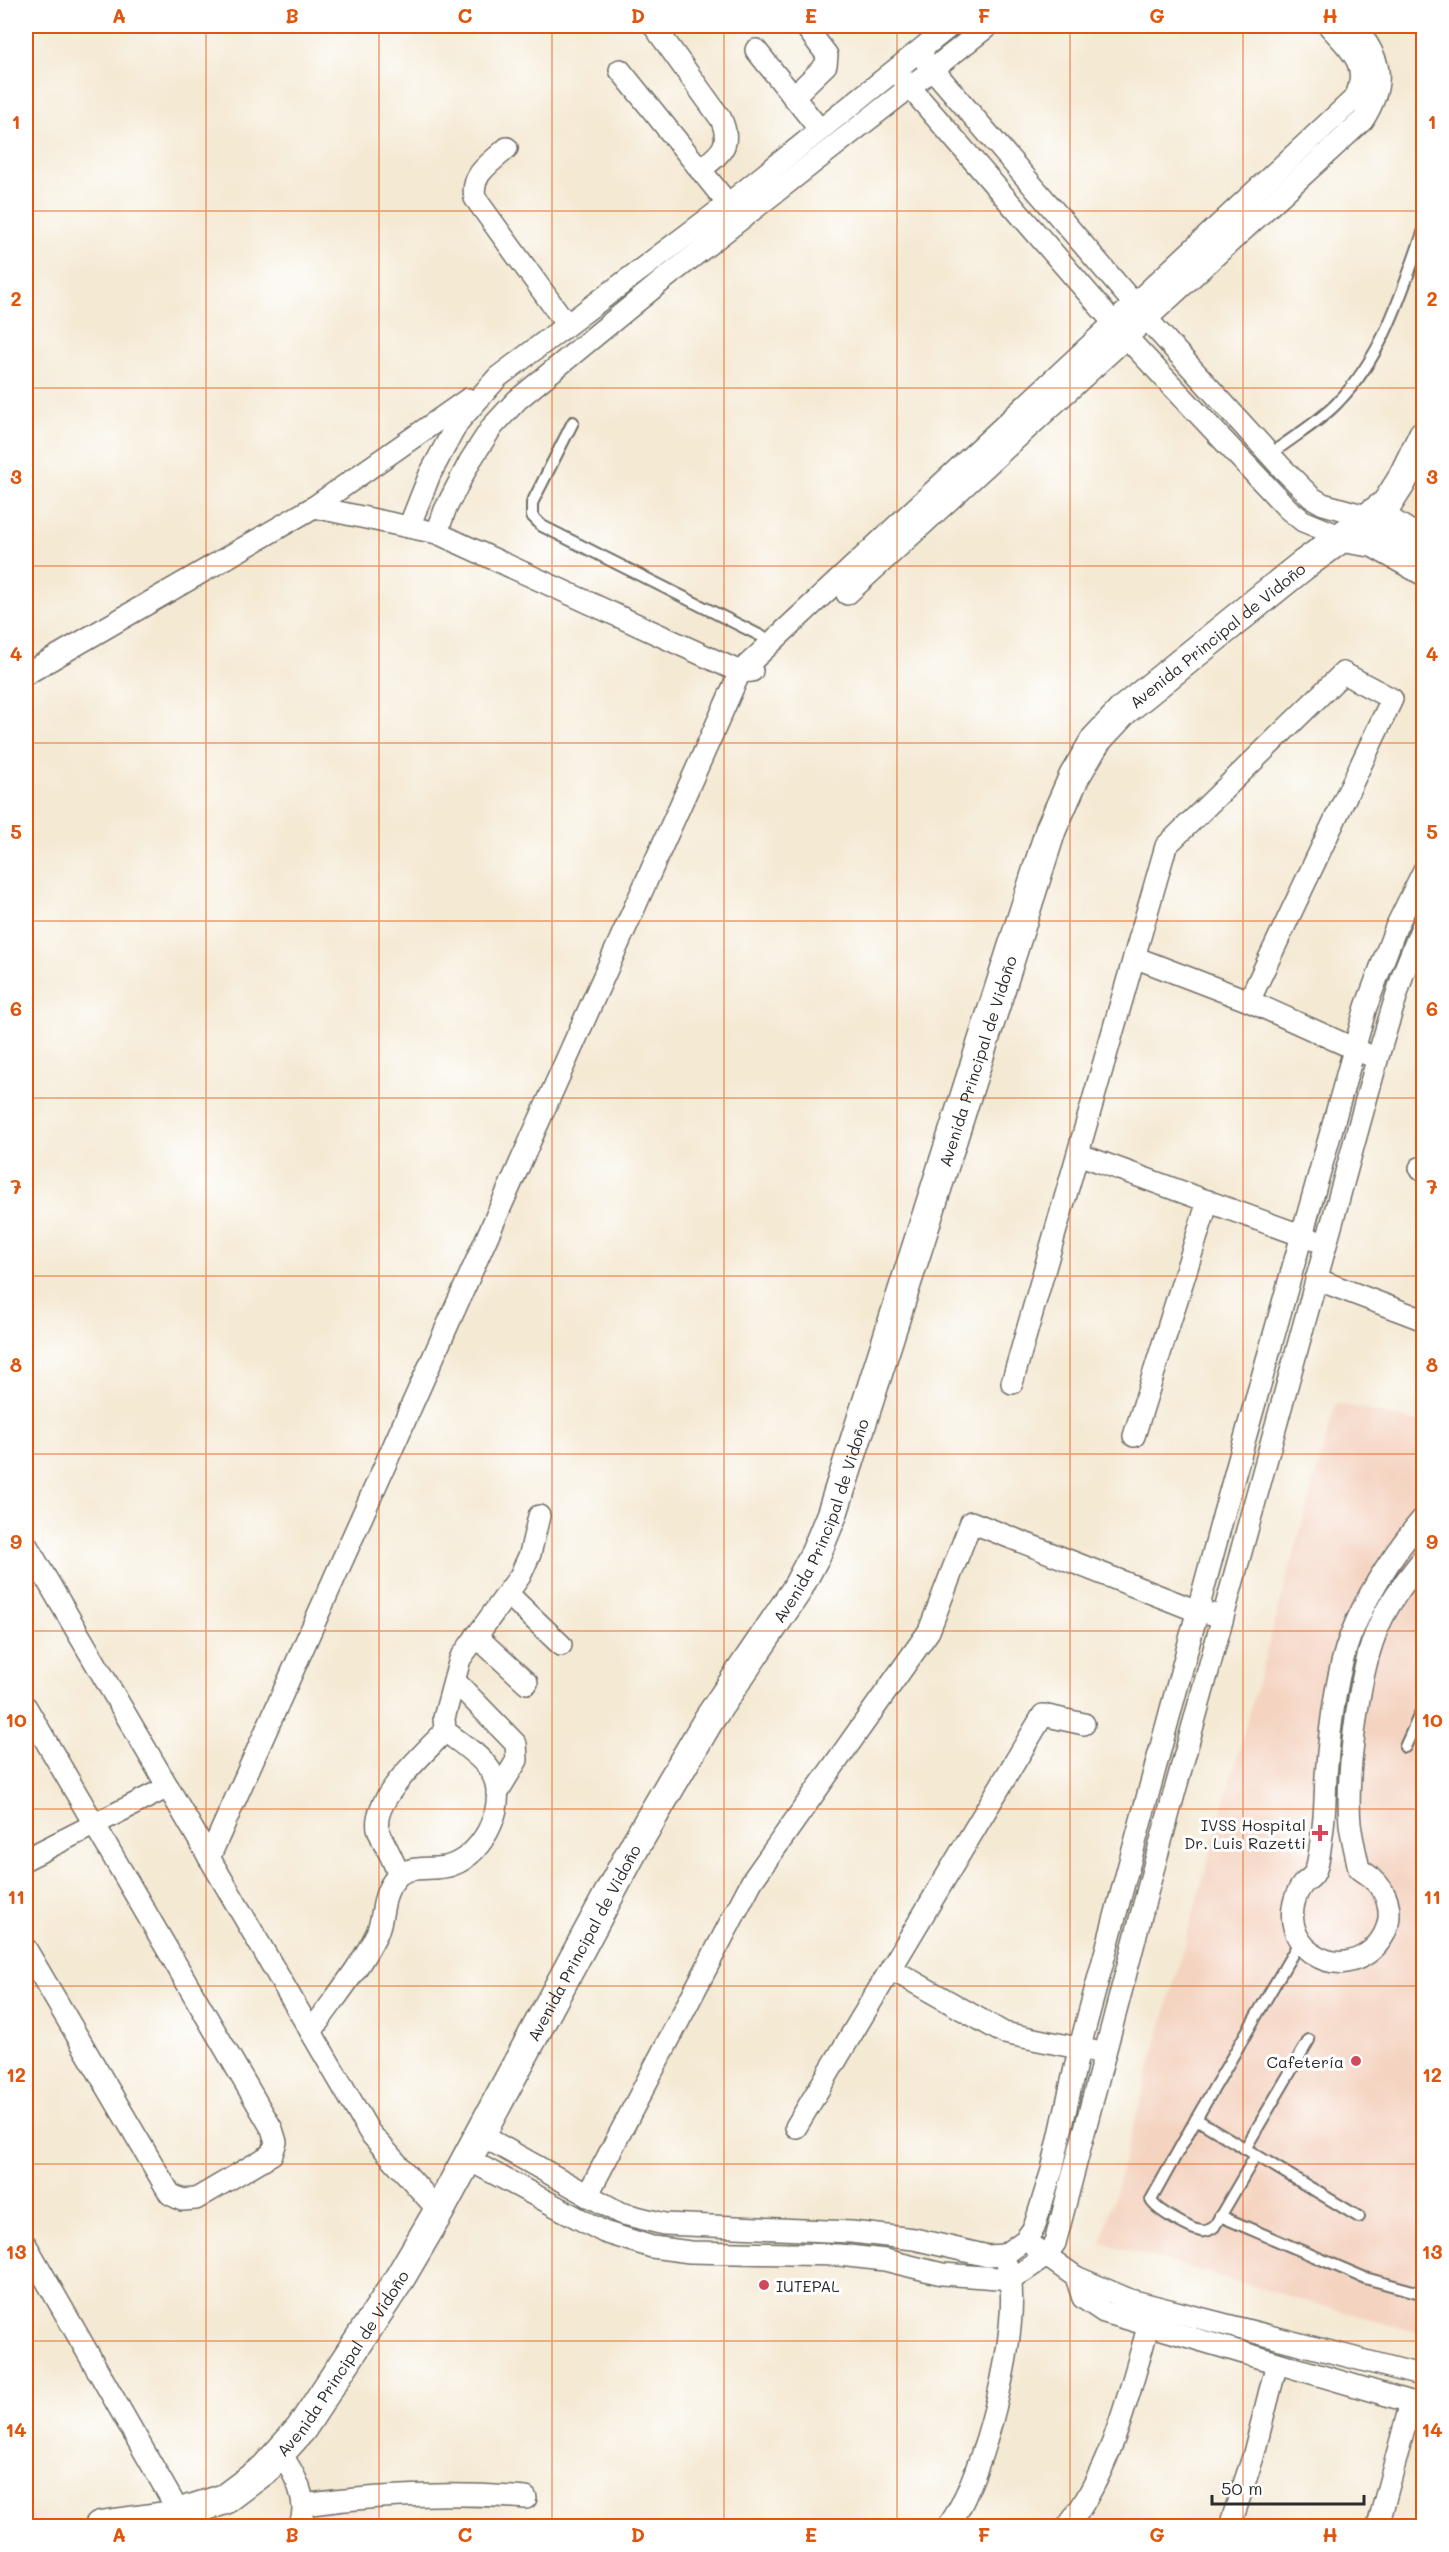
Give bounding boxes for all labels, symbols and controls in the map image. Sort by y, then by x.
text: A [112,2,126,28]
text: B [285,2,299,28]
text: C [458,2,473,28]
text: D [631,2,645,28]
text: E [805,2,817,28]
text: F [978,2,991,28]
text: G [1149,2,1165,28]
text: H [1322,2,1338,28]
text: 1 [12,108,20,134]
text: 1 [1428,108,1436,134]
text: 2 [10,285,22,311]
text: 2 [1426,285,1438,311]
text: 3 [10,463,22,489]
text: 3 [1426,463,1438,489]
street label: Avenida Principal de Vidoño [1125,557,1309,712]
text: 4 [10,640,23,666]
text: 4 [1426,640,1439,666]
text: 5 [10,818,22,844]
text: 5 [1426,818,1438,844]
street label: Avenida Principal de Vidoño [933,953,1020,1169]
text: 6 [10,995,22,1021]
text: 6 [1426,995,1438,1021]
text: 7 [10,1173,22,1199]
text: 7 [1426,1173,1438,1199]
text: 8 [10,1351,22,1377]
text: 8 [1426,1351,1438,1377]
street label: Avenida Principal de Vidoño [767,1416,872,1626]
text: 9 [10,1528,22,1554]
text: 9 [1426,1528,1438,1554]
text: 10 [5,1706,27,1732]
text: 10 [1421,1706,1443,1732]
place label: IVSS Hospital Dr. Luis Razetti [1184,1814,1306,1853]
marker: IVSS Hospital Dr. Luis Razetti [1311,1824,1329,1842]
street label: Avenida Principal de Vidoño [522,1840,644,2044]
text: 11 [7,1883,25,1909]
text: 11 [1423,1883,1441,1909]
place label: Cafetería [1267,2051,1344,2072]
marker: Cafetería [1349,2054,1363,2068]
text: 12 [6,2061,26,2087]
text: 12 [1422,2061,1442,2087]
text: 13 [6,2238,26,2264]
text: 13 [1422,2238,1442,2264]
street label: Avenida Principal de Vidoño [272,2266,413,2460]
place label: IUTEPAL [776,2275,840,2296]
marker: IUTEPAL [757,2278,771,2292]
text: 14 [5,2416,27,2442]
text: 14 [1421,2416,1443,2442]
scale bar [1212,2468,1364,2506]
text: 50 m [1221,2476,1263,2500]
text: A [112,2521,126,2547]
text: B [285,2521,299,2547]
text: C [458,2521,473,2547]
text: D [631,2521,645,2547]
text: E [805,2521,817,2547]
text: F [978,2521,991,2547]
text: G [1149,2521,1165,2547]
text: H [1322,2521,1338,2547]

